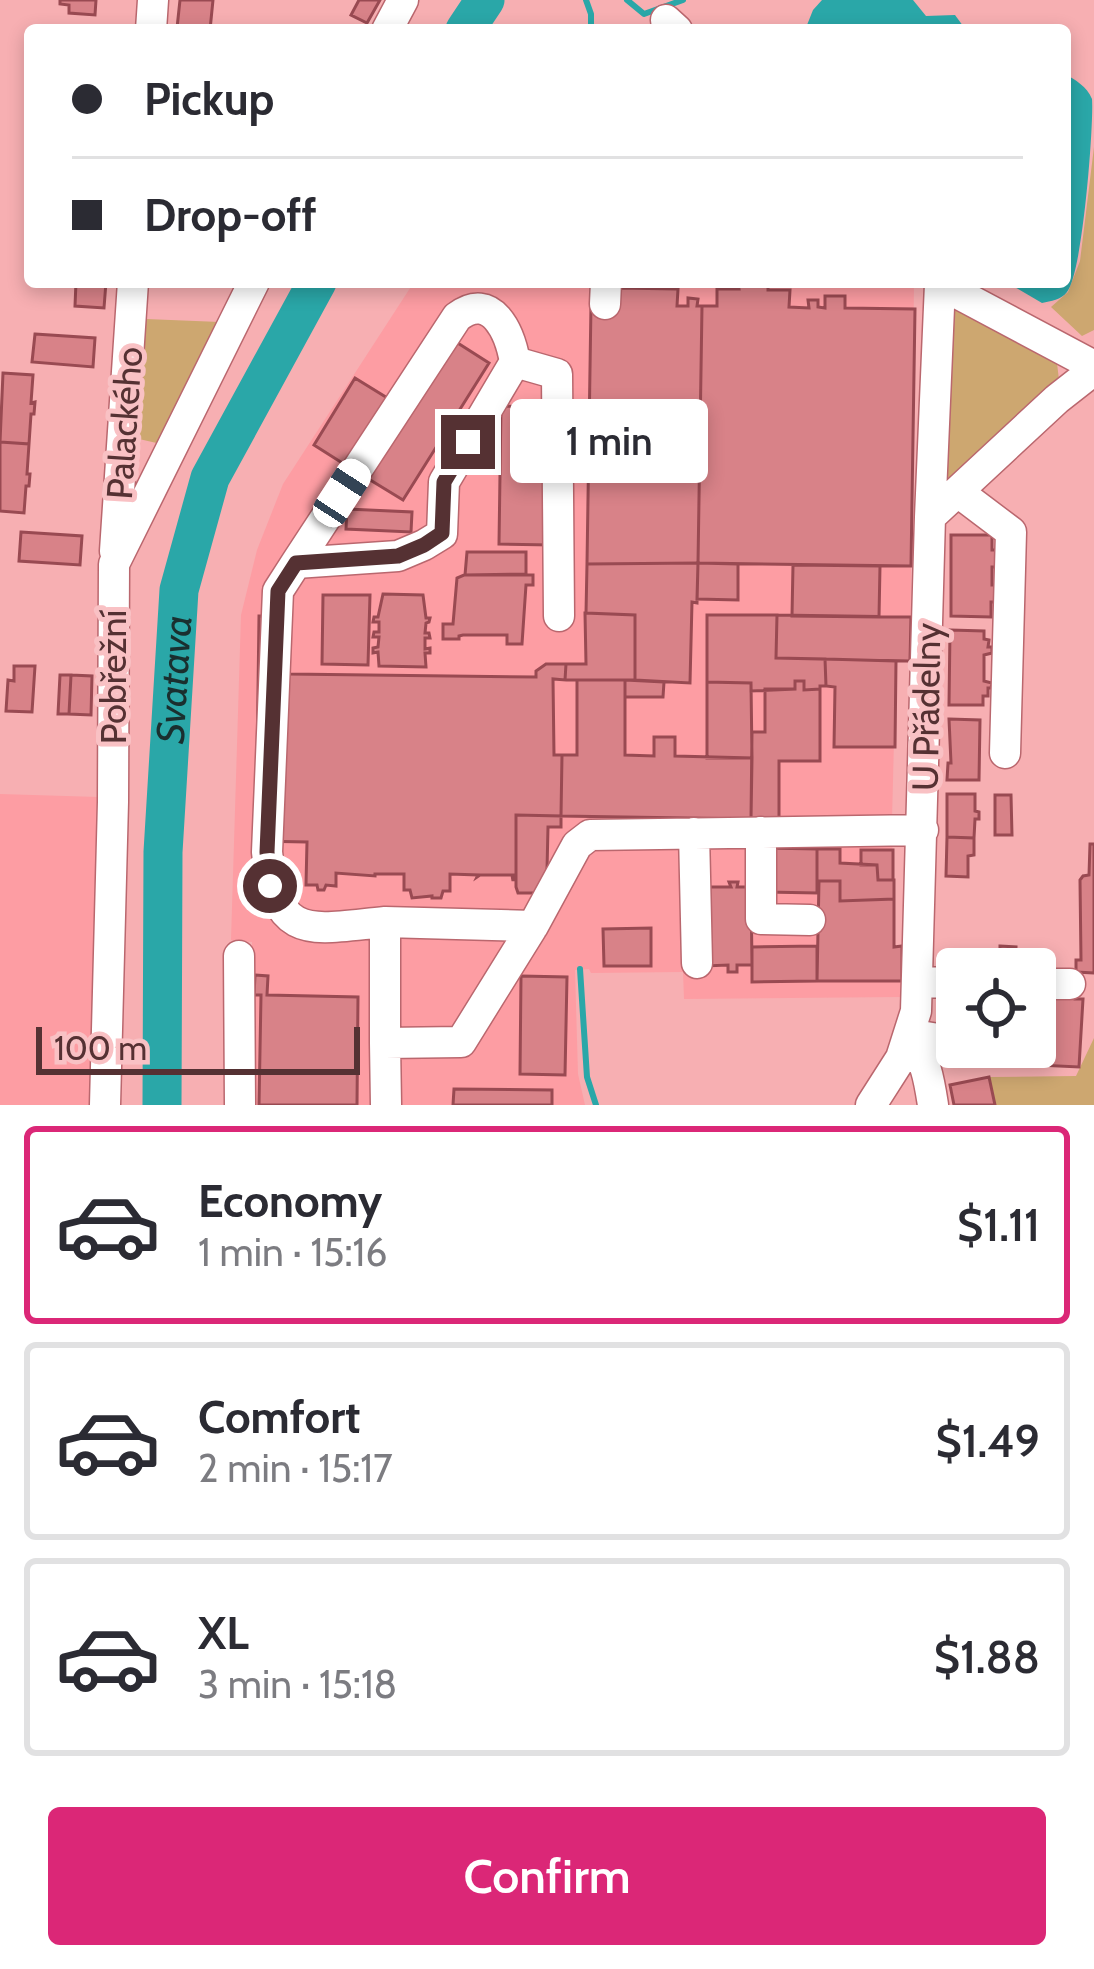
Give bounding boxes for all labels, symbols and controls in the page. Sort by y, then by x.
text: Pickup [144,72,274,126]
text: Drop-off [144,188,317,242]
street label: Palackého [97,345,151,501]
callout: 1 min [510,400,708,484]
route end [441,415,495,469]
text: 1 min [565,417,653,465]
car [307,453,377,533]
street label: Pobřežní [91,609,135,744]
water label: Svatava [146,614,201,745]
street label: U Přádelny [903,623,949,791]
route start [243,859,297,913]
map controls [936,948,1056,1068]
button: locate [936,948,1056,1068]
scale bar [36,1021,360,1074]
text: 100 m [54,1028,147,1068]
icon: car [54,1171,162,1279]
text: Economy [198,1174,382,1228]
text: $1.11 [957,1198,1040,1252]
text: 1 min · 15:16 [198,1228,387,1276]
icon: car [54,1387,162,1495]
text: Comfort [198,1390,361,1444]
text: $1.49 [936,1414,1040,1468]
text: 2 min · 15:17 [198,1444,393,1492]
icon: car [54,1603,162,1711]
text: XL [198,1606,249,1660]
text: $1.88 [934,1630,1040,1684]
text: 3 min · 15:18 [198,1660,397,1708]
button: Confirm [48,1807,1046,1945]

